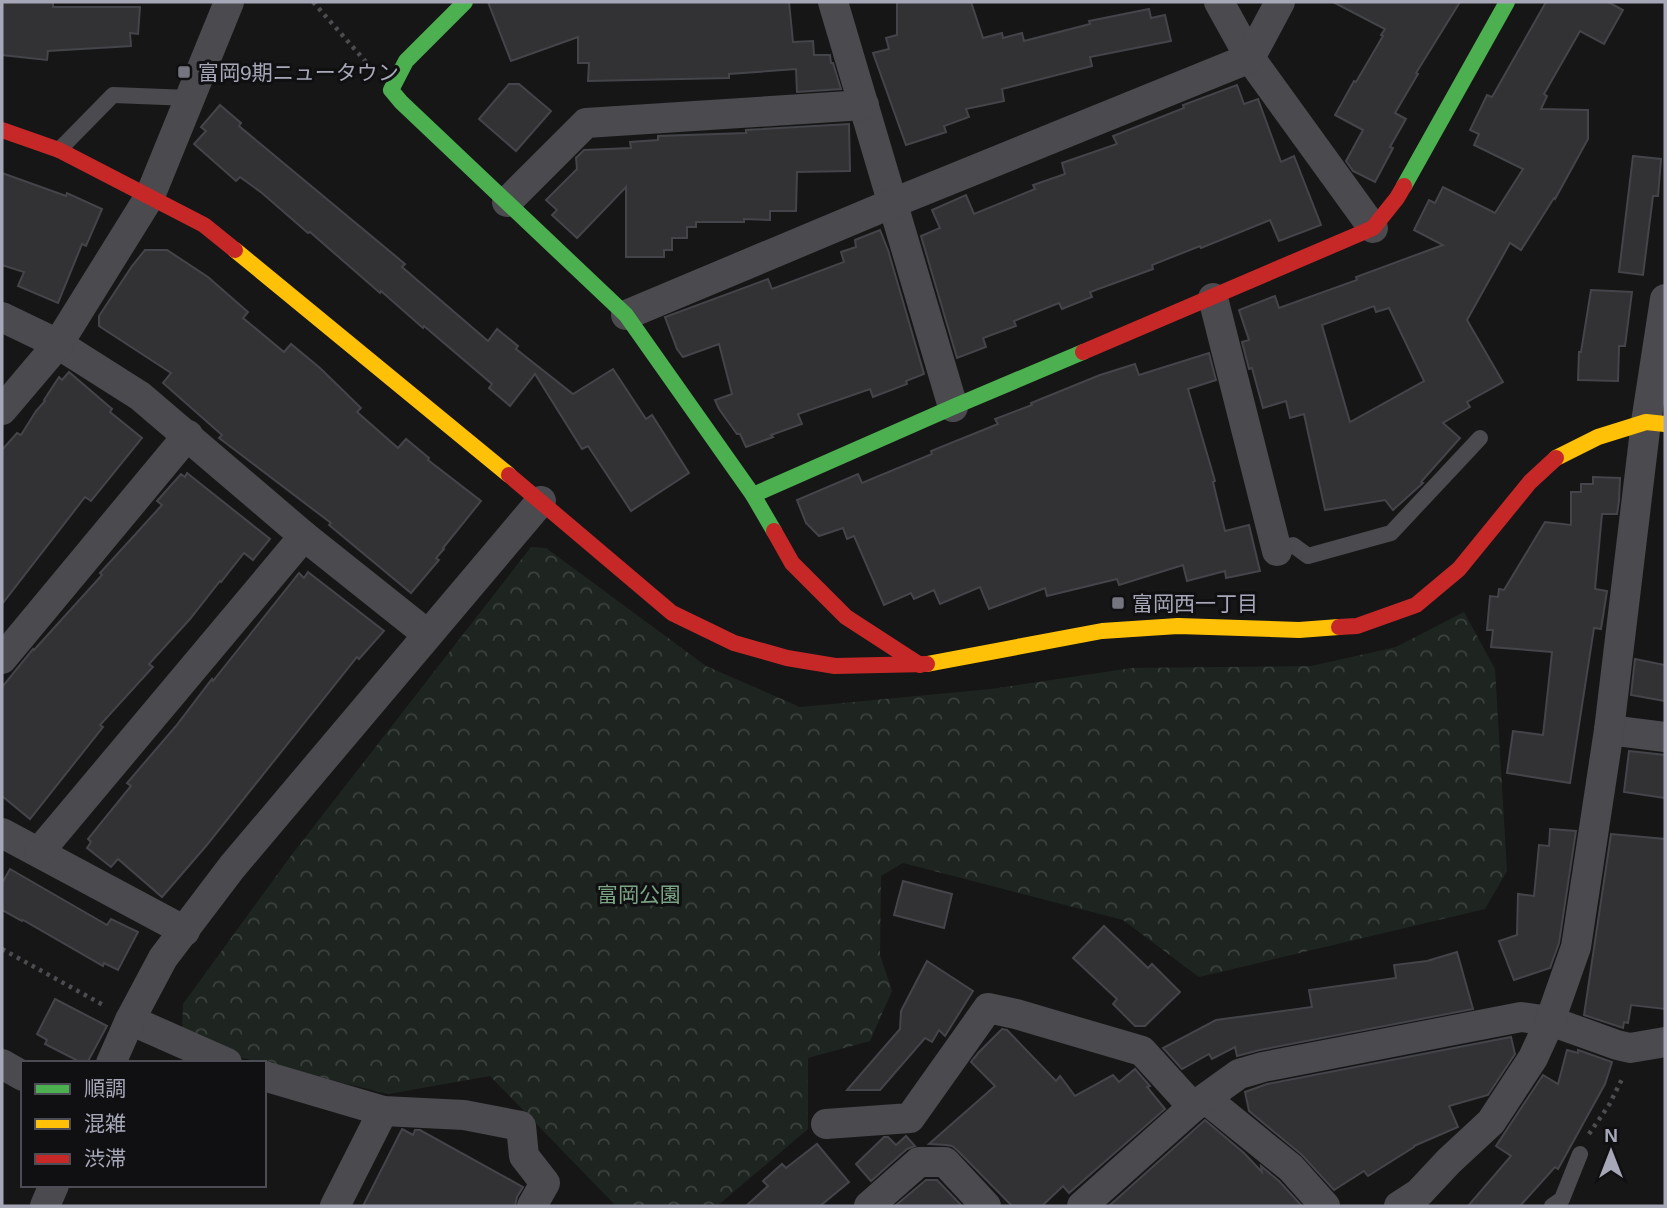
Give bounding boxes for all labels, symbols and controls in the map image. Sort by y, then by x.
place label: 富岡9期ニュータウン [198,61,399,84]
marker: 富岡9期ニュータウン [176,64,192,80]
place label: 富岡西一丁目 [1132,592,1258,615]
marker: 富岡西一丁目 [1110,595,1126,611]
park label: 富岡公園 [597,883,681,906]
legend [21,1061,266,1187]
text: 順調 [84,1077,126,1100]
text: 混雑 [84,1112,126,1135]
north arrow [1576,1117,1646,1187]
text: N [1604,1125,1618,1146]
text: 渋滞 [84,1147,126,1170]

